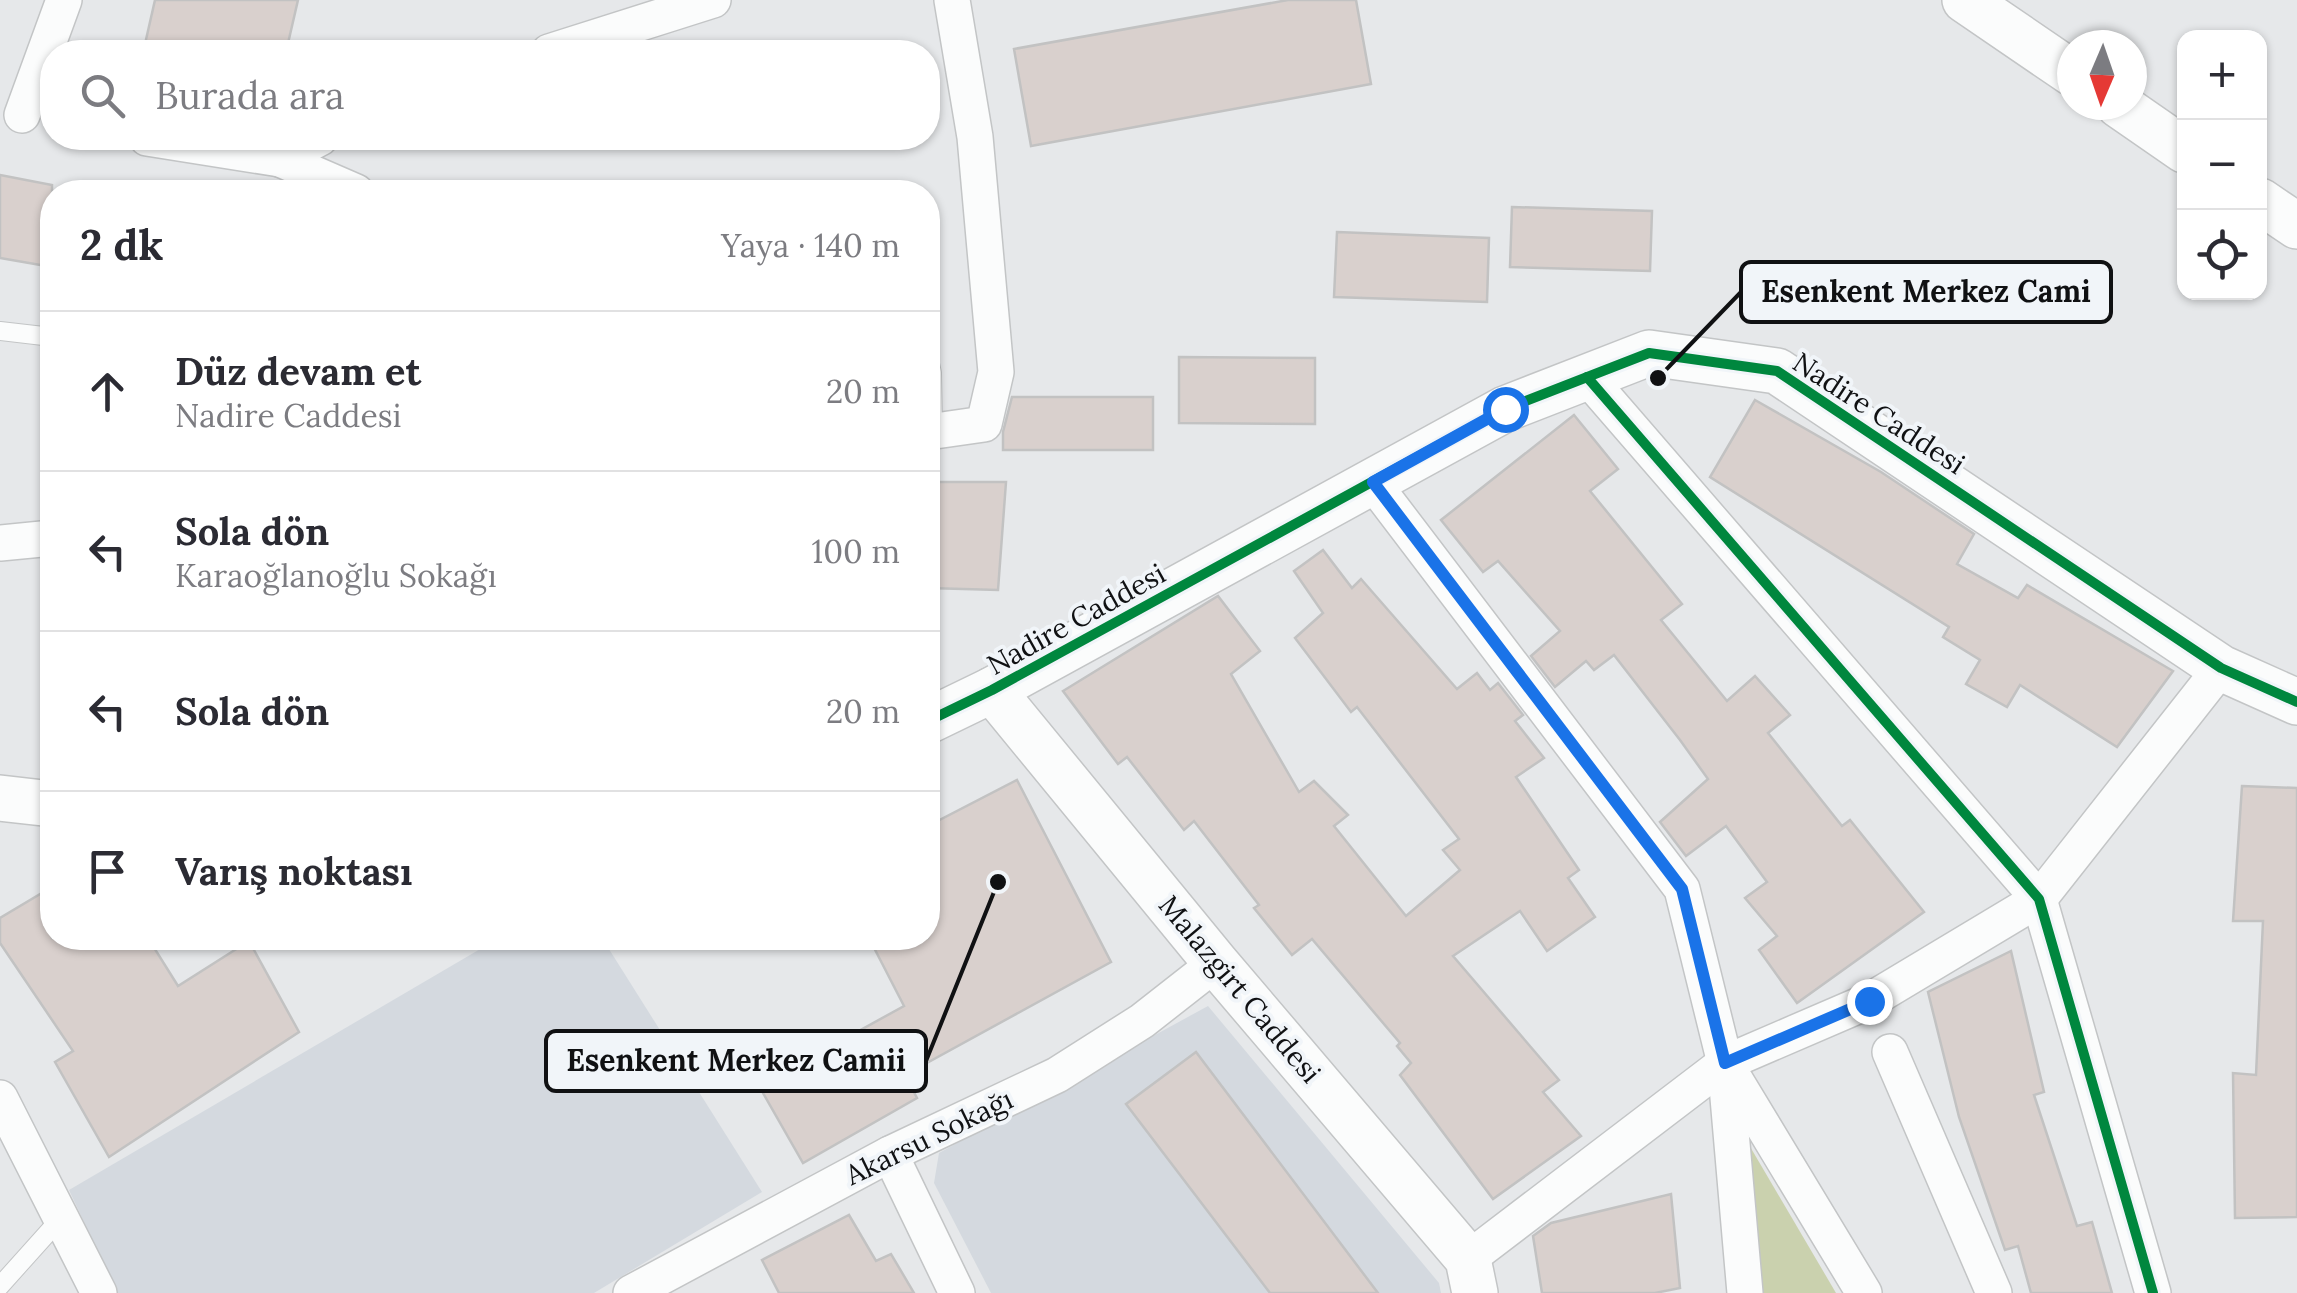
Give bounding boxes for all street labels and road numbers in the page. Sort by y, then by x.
street label: Nadire Caddesi [1786,344,1972,482]
street label: Nadire Caddesi [981,555,1171,683]
street label: Malazgirt Caddesi [1151,888,1329,1090]
street label: Akarsu Sokağı [838,1081,1019,1193]

